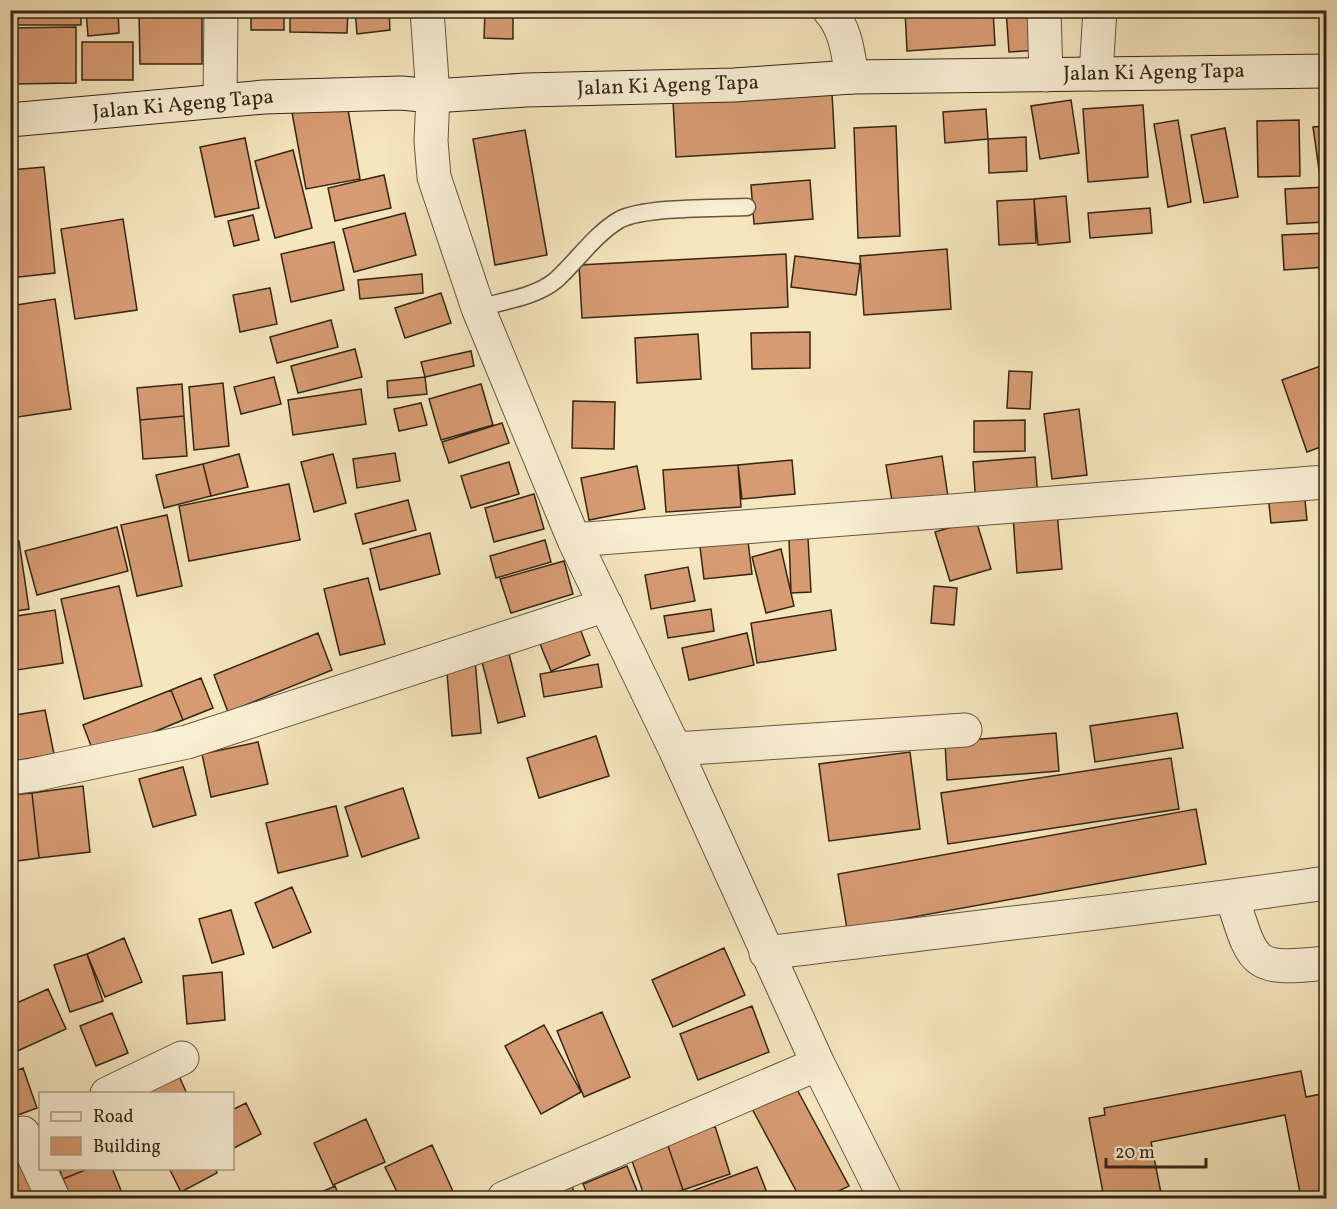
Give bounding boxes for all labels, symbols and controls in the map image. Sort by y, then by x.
street label: Jalan Ki Ageng Tapa [1063,57,1245,89]
street label: Jalan Ki Ageng Tapa [577,68,759,104]
street label: Jalan Ki Ageng Tapa [91,83,275,127]
legend [39,1092,234,1170]
text: Road [93,1105,134,1130]
scale bar [1106,1131,1206,1169]
text: Building [93,1135,161,1160]
text: 20 m [1115,1141,1155,1166]

